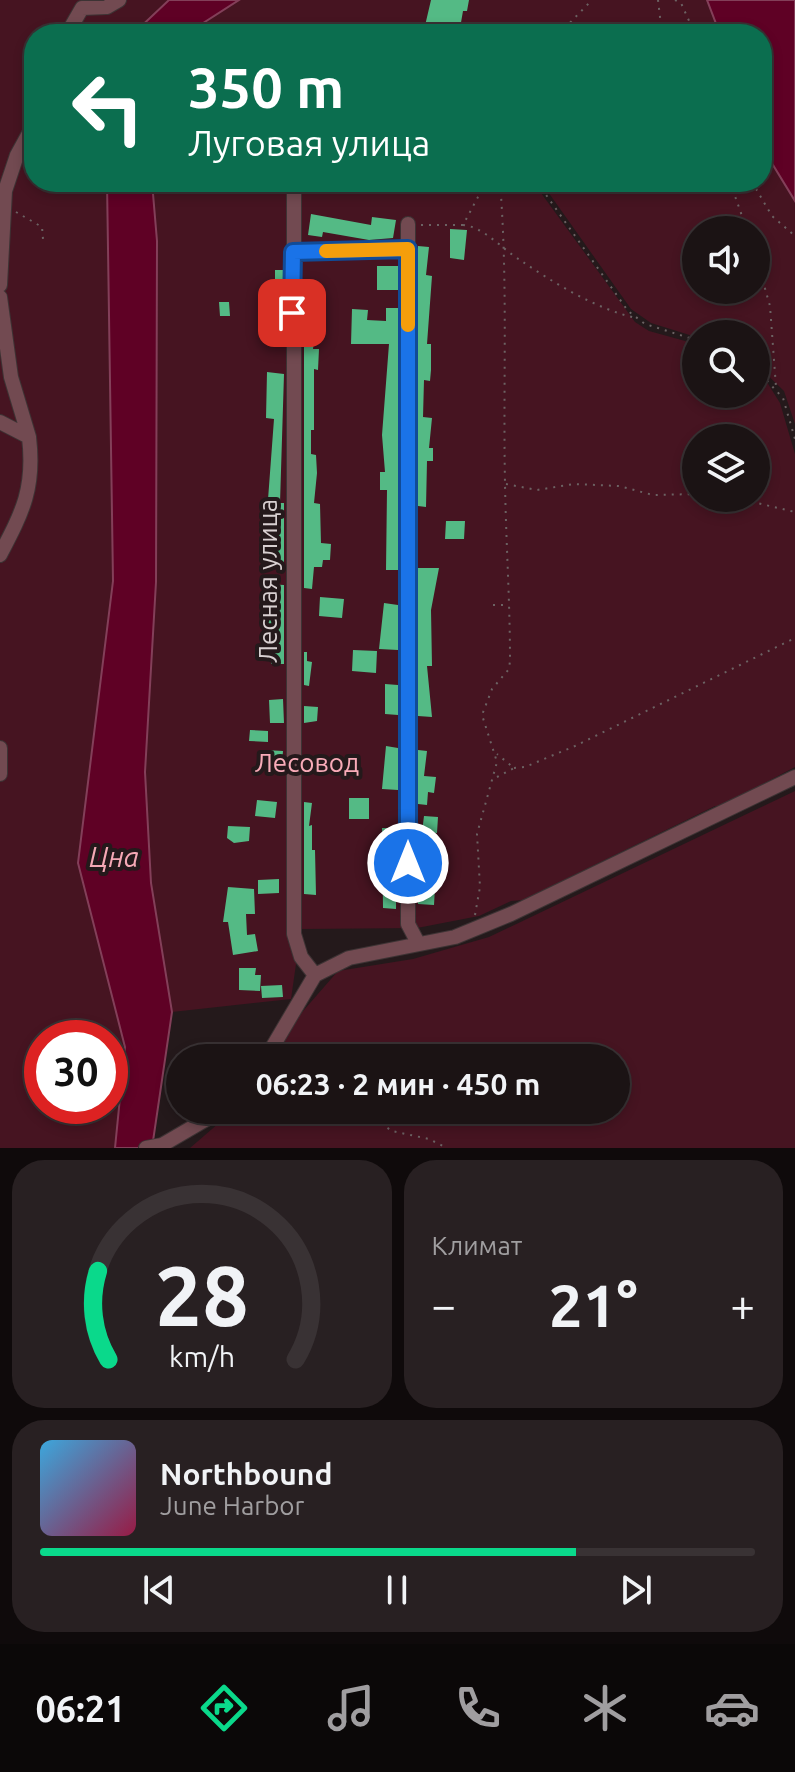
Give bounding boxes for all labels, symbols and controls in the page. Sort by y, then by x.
icon: left [56,56,160,160]
text: 350 m [188,56,344,119]
text: Луговая улица [188,122,430,163]
map controls [682,216,770,512]
button: sound [682,216,770,304]
pin [258,279,326,347]
icon: arrive [270,291,314,335]
button: search [682,320,770,408]
button: layers [682,424,770,512]
street label: Лесная улица [253,499,282,663]
park label: Лесовод [255,748,359,777]
position arrow [366,821,450,905]
water label: Цна [89,841,139,872]
speed limit sign: 30 [24,1020,128,1124]
text: 06:23 · 2 мин · 450 m [256,1067,540,1101]
text: Климат [432,1231,522,1260]
text: 28 [155,1248,249,1342]
text: 21° [549,1271,638,1338]
text: − [432,1280,456,1329]
text: + [730,1280,755,1329]
text: km/h [169,1340,235,1372]
text: Northbound [160,1457,332,1491]
text: June Harbor [160,1491,304,1520]
icon: previous [137,1568,181,1612]
icon: pause [375,1568,419,1612]
icon: next [614,1568,658,1612]
icon: directions [196,1680,252,1736]
icon: music [323,1680,379,1736]
icon: phone [450,1680,506,1736]
icon: climate [577,1680,633,1736]
icon: car [704,1680,760,1736]
text: 06:21 [35,1688,125,1729]

